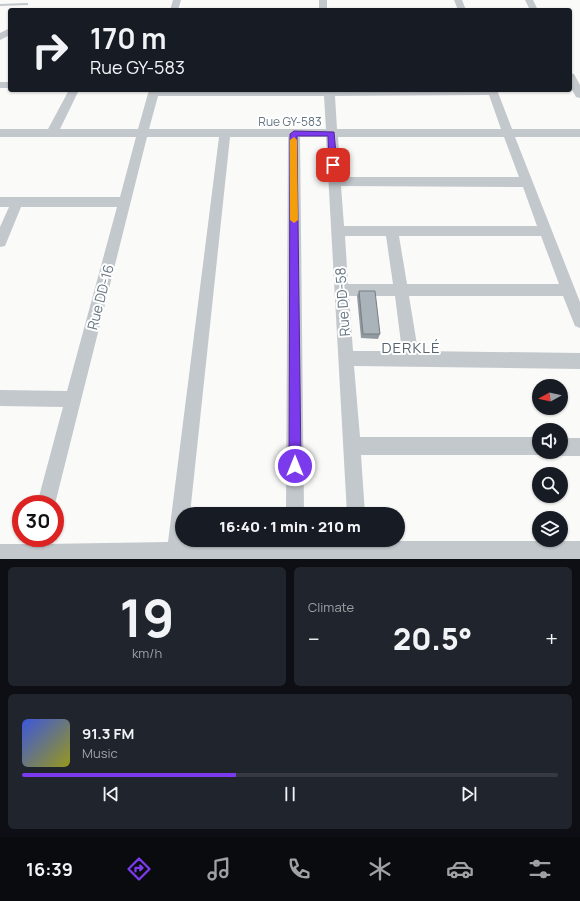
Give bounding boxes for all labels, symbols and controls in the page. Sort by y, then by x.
text: 170 m [90,19,166,57]
icon: right [24,24,76,76]
text: Rue GY-583 [90,55,185,79]
street label: Rue GY-583 [258,113,322,130]
pin [316,148,350,182]
icon: arrive [322,154,344,176]
street label: Rue DD-16 [82,262,118,332]
street label: Rue DD-58 [330,267,354,337]
district label: DERKLÉ [381,337,441,358]
north arrow [532,379,568,415]
map controls [532,379,568,547]
button: sound [532,423,568,459]
position arrow [274,445,316,487]
button: search [532,467,568,503]
speed limit sign: 30 [12,495,64,547]
button: layers [532,511,568,547]
text: 16:40 · 1 min · 210 m [219,516,361,537]
text: 19 [119,582,175,653]
text: Climate [308,598,354,616]
text: 20.5° [393,618,472,659]
text: − [308,624,320,654]
text: + [545,624,558,654]
text: km/h [132,644,162,662]
text: 91.3 FM [82,723,134,744]
text: Music [82,744,118,762]
icon: previous [100,783,122,805]
icon: pause [279,783,301,805]
icon: next [458,783,480,805]
icon: directions [125,855,153,883]
icon: music [205,855,233,883]
icon: phone [285,855,313,883]
icon: climate [366,855,394,883]
icon: car [446,855,474,883]
icon: filters [526,855,554,883]
text: 16:39 [26,857,73,881]

